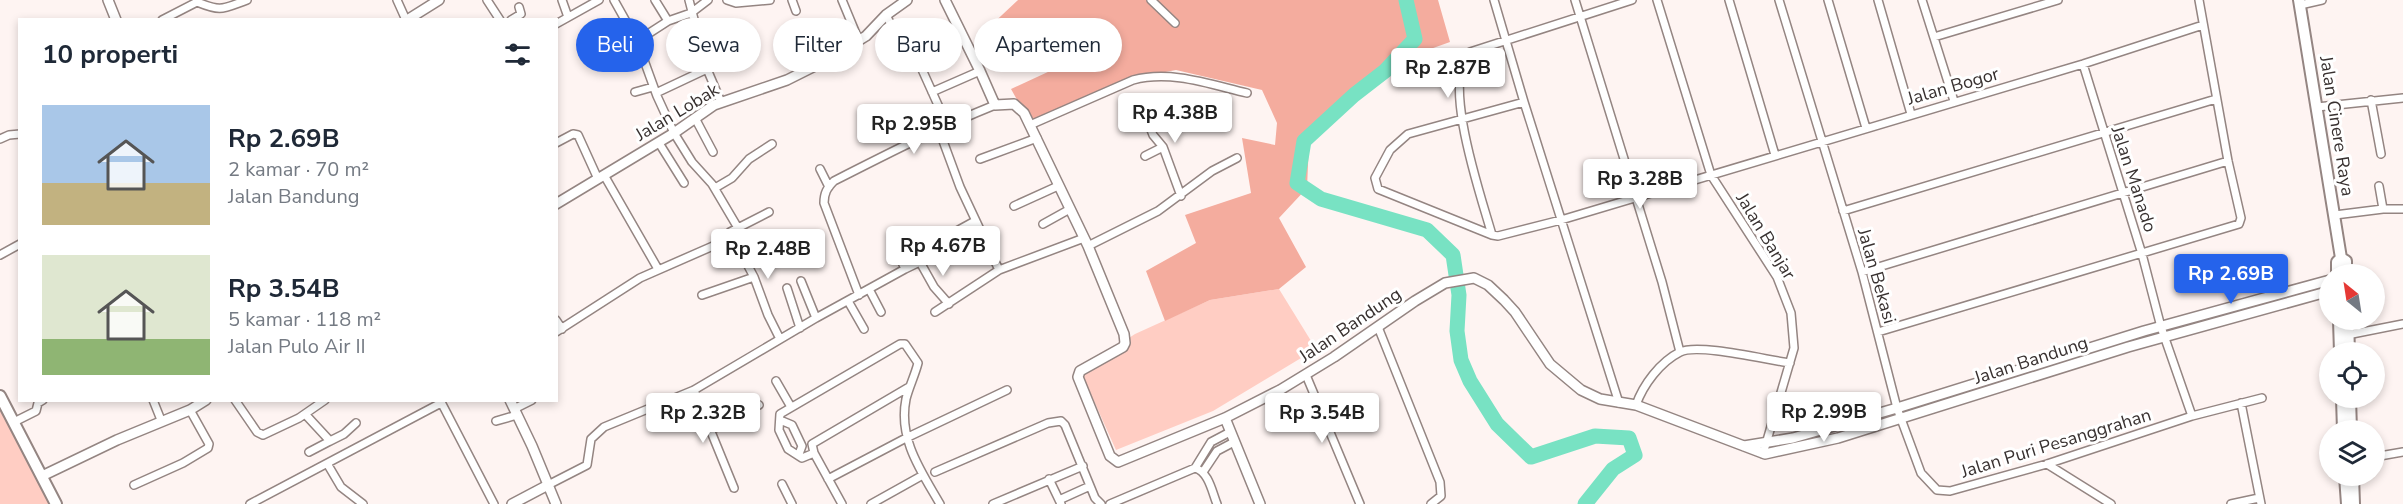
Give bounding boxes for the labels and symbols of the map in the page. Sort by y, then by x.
pin: Rp 2.87B [1386,48,1510,99]
street label: Jalan Cinere Raya [2314,53,2360,198]
street label: Jalan Bogor [1903,61,2002,111]
street label: Jalan Lobak [630,77,724,147]
pin: Rp 4.38B [1113,93,1237,144]
pin: Rp 2.95B [852,104,976,155]
street label: Jalan Manado [2105,122,2162,235]
pin: Rp 3.28B [1578,159,1702,210]
street label: Jalan Banjar [1730,187,1802,284]
street label: Jalan Bekasi [1852,225,1902,326]
pin: Rp 4.67B [881,226,1005,277]
pin: Rp 2.48B [706,229,830,280]
pin: Rp 2.69B [2169,254,2293,305]
north arrow [2319,264,2385,330]
street label: Jalan Bandung [1293,282,1406,369]
street label: Jalan Bandung [1970,330,2091,390]
pin: Rp 2.99B [1762,392,1886,443]
pin: Rp 2.32B [641,393,765,444]
pin: Rp 3.54B [1260,393,1384,444]
street label: Jalan Puri Pesanggrahan [1957,403,2154,484]

